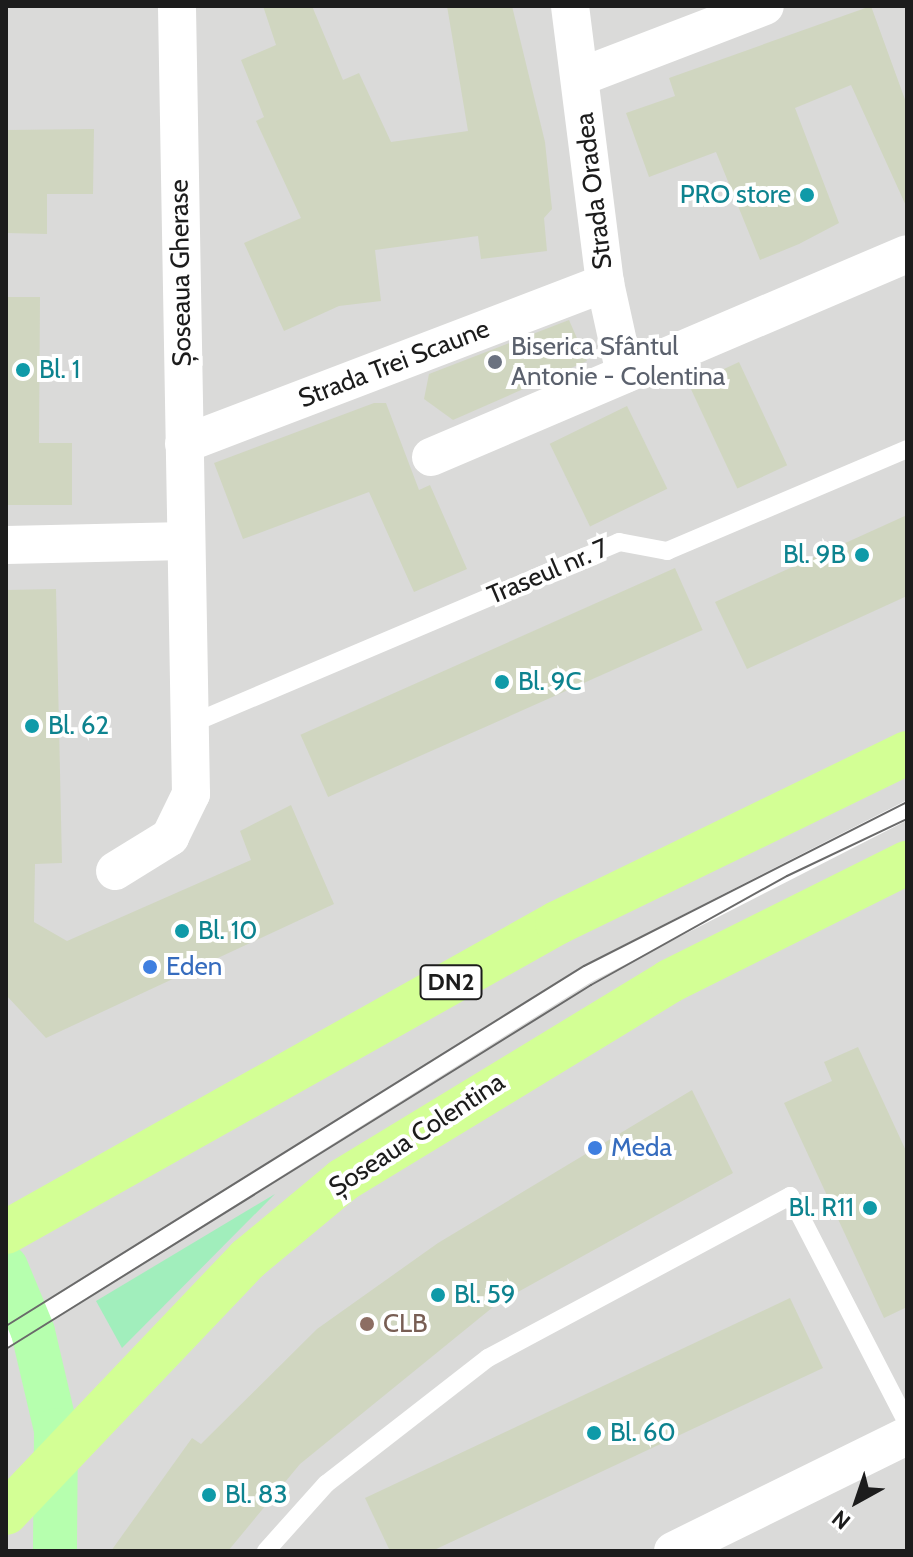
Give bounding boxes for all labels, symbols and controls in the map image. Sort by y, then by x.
street label: Strada Oradea [569,111,619,271]
street label: Șoseaua Gherase [164,179,198,367]
place label: PRO store [680,179,791,211]
marker: PRO store [798,186,816,204]
street label: Strada Trei Scaune [294,313,494,415]
place label: Biserica Sfântul Antonie - Colentina [511,331,725,392]
marker: Biserica Sfântul Antonie - Colentina [486,353,504,371]
place label: Bl. 1 [39,354,80,386]
marker: Bl. 1 [14,361,32,379]
street label: Traseul nr. 7 [483,533,613,611]
place label: Bl. 9B [783,539,846,571]
marker: Bl. 9B [853,546,871,564]
place label: Bl. 9C [518,666,582,698]
marker: Bl. 9C [493,673,511,691]
place label: Bl. 62 [48,710,109,742]
marker: Bl. 62 [23,717,41,735]
place label: Bl. 10 [198,915,257,947]
marker: Bl. 10 [173,922,191,940]
place label: Eden [166,951,222,983]
marker: Eden [141,958,159,976]
road number: DN2 [419,962,483,1002]
street label: Șoseaua Colentina [323,1067,511,1203]
place label: Meda [611,1132,672,1164]
marker: Meda [586,1139,604,1157]
place label: Bl. R11 [789,1192,854,1224]
marker: Bl. R11 [861,1199,879,1217]
place label: Bl. 59 [454,1279,516,1311]
marker: Bl. 59 [429,1286,447,1304]
place label: CLB [383,1308,428,1340]
marker: CLB [358,1315,376,1333]
place label: Bl. 60 [610,1417,676,1449]
marker: Bl. 60 [585,1424,603,1442]
north arrow [817,1461,897,1541]
place label: Bl. 83 [225,1479,288,1511]
marker: Bl. 83 [200,1486,218,1504]
text: N [827,1504,856,1535]

